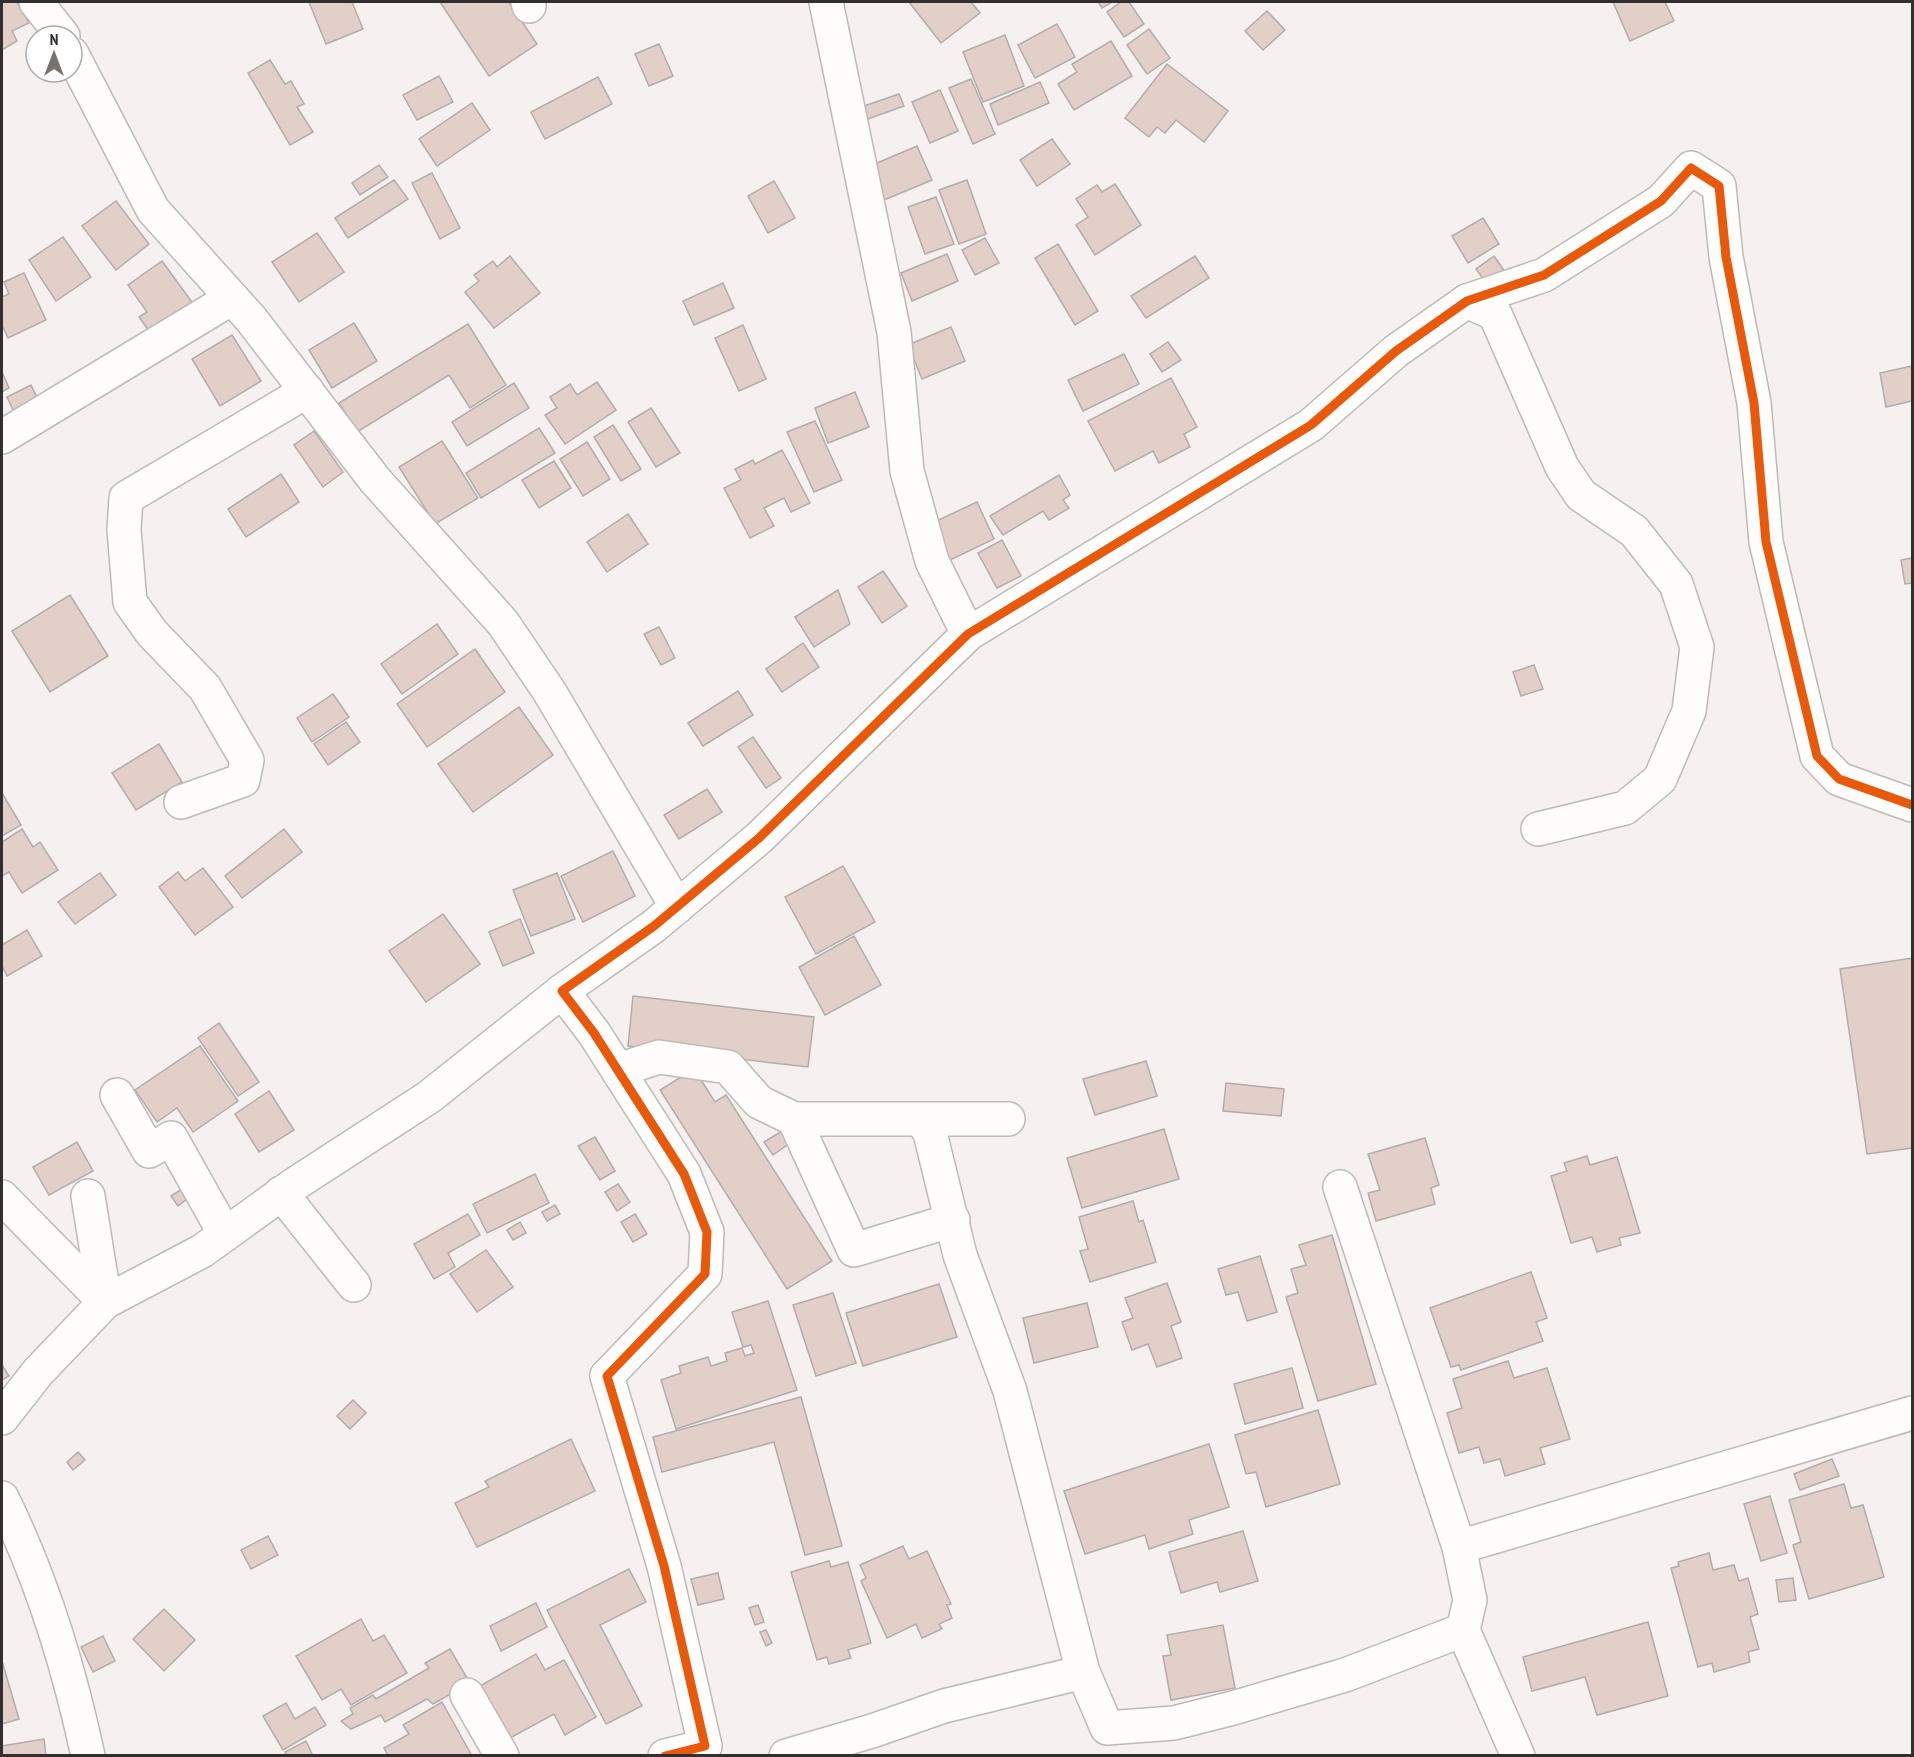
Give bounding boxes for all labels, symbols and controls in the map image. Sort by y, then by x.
north arrow [24,24,84,84]
text: N [50,29,58,49]

